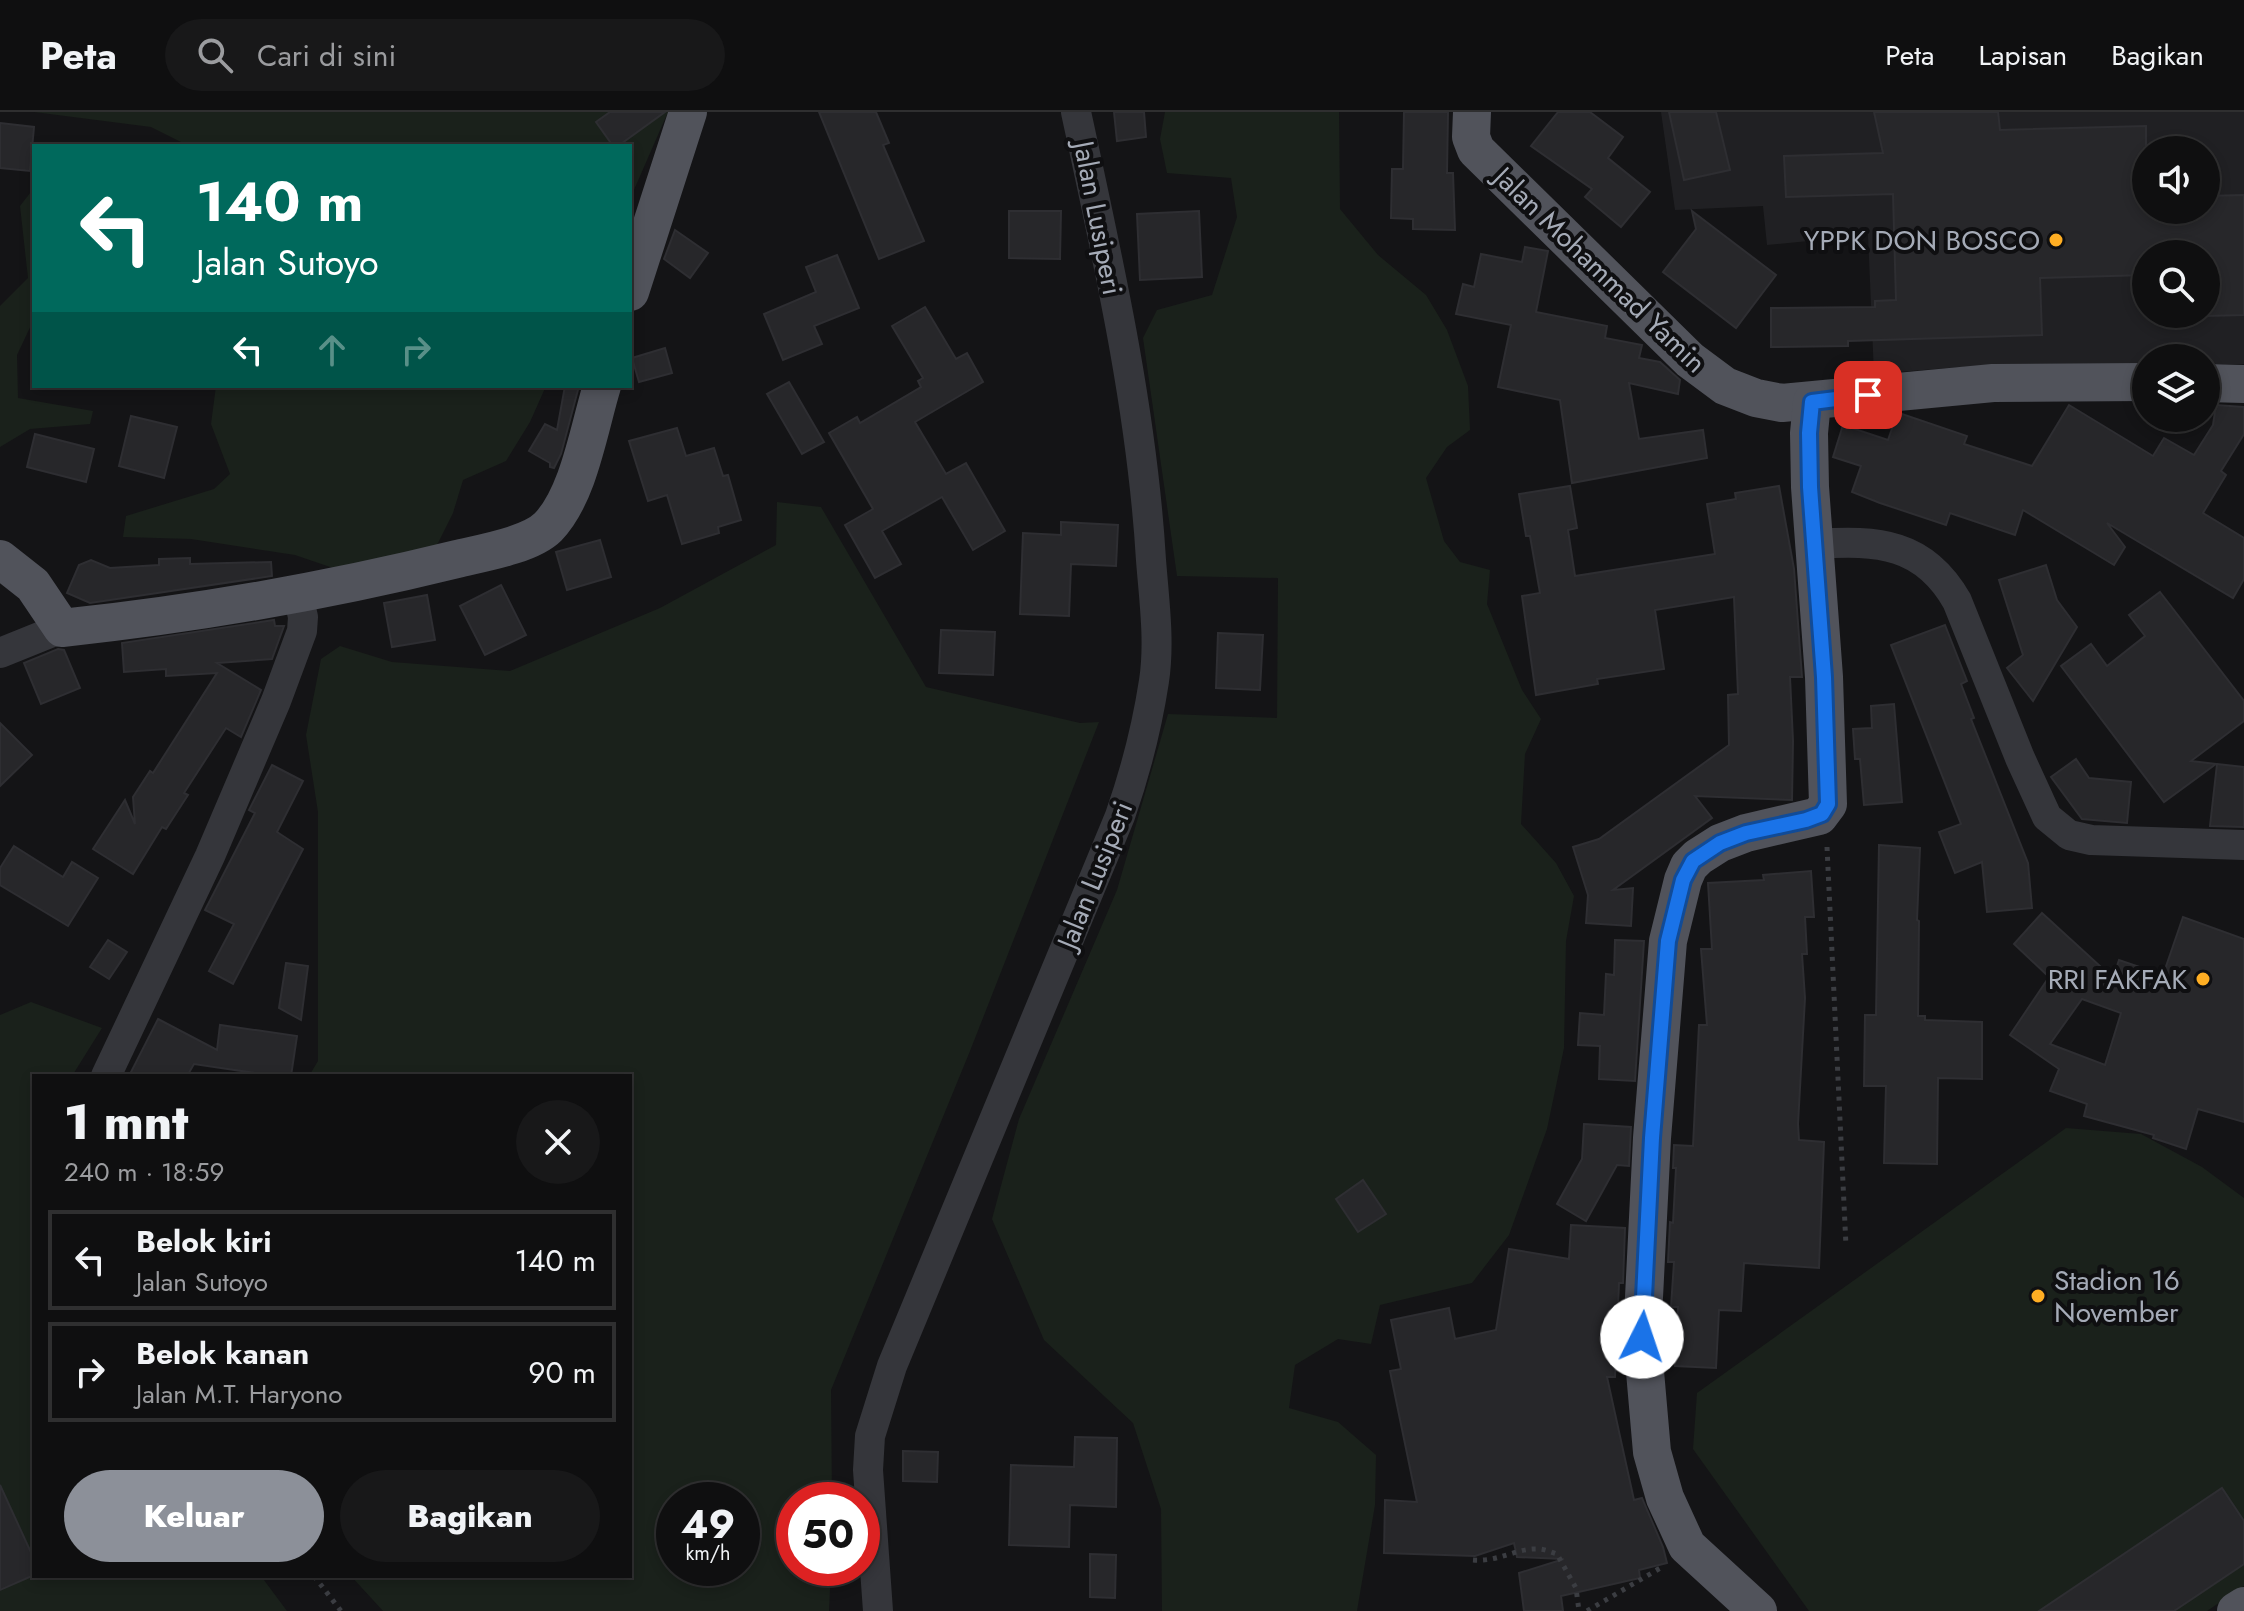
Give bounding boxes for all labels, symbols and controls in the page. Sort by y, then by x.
search box [165,19,725,91]
text: Peta [40,28,117,83]
icon: search [193,33,237,77]
text: Cari di sini [257,34,396,77]
text: Peta [1885,35,1934,76]
text: Lapisan [1978,35,2067,76]
text: Bagikan [2111,35,2204,76]
street label: Jalan Lusiperi [1062,134,1133,298]
map controls [2132,136,2220,432]
button: sound [2132,136,2220,224]
street label: Jalan Mohammad Yamin [1482,155,1715,382]
text: 140 m [196,161,363,242]
icon: left [64,176,168,280]
place label: YPPK DON BOSCO [1804,220,2040,261]
marker: YPPK DON BOSCO [2047,231,2065,249]
text: Jalan Sutoyo [196,236,379,288]
button: search [2132,240,2220,328]
icon: left [226,328,270,372]
icon: ahead [310,328,354,372]
icon: right [394,328,438,372]
button: layers [2132,344,2220,432]
pin [1834,361,1902,429]
icon: arrive [1846,373,1890,417]
street label: Jalan Lusiperi [1045,795,1143,959]
place label: RRI FAKFAK [2048,959,2187,1000]
marker: RRI FAKFAK [2194,970,2212,988]
text: 1 mnt [64,1088,188,1157]
button: close [516,1100,600,1184]
text: 240 m · 18:59 [64,1153,224,1191]
text: Belok kiri [136,1220,271,1263]
icon: left [68,1238,112,1282]
text: 140 m [515,1239,596,1282]
place label: Stadion 16 November [2054,1260,2180,1333]
text: Jalan Sutoyo [136,1263,268,1301]
marker: Stadion 16 November [2029,1287,2047,1305]
position arrow [1600,1295,1684,1379]
text: Belok kanan [136,1332,309,1375]
icon: right [68,1350,112,1394]
text: 90 m [528,1351,596,1394]
text: Jalan M.T. Haryono [136,1375,343,1413]
button: Keluar [64,1470,324,1562]
button: Bagikan [340,1470,600,1562]
speed limit sign: 50 [776,1482,880,1586]
text: 49 [681,1495,735,1553]
text: km/h [685,1539,731,1568]

